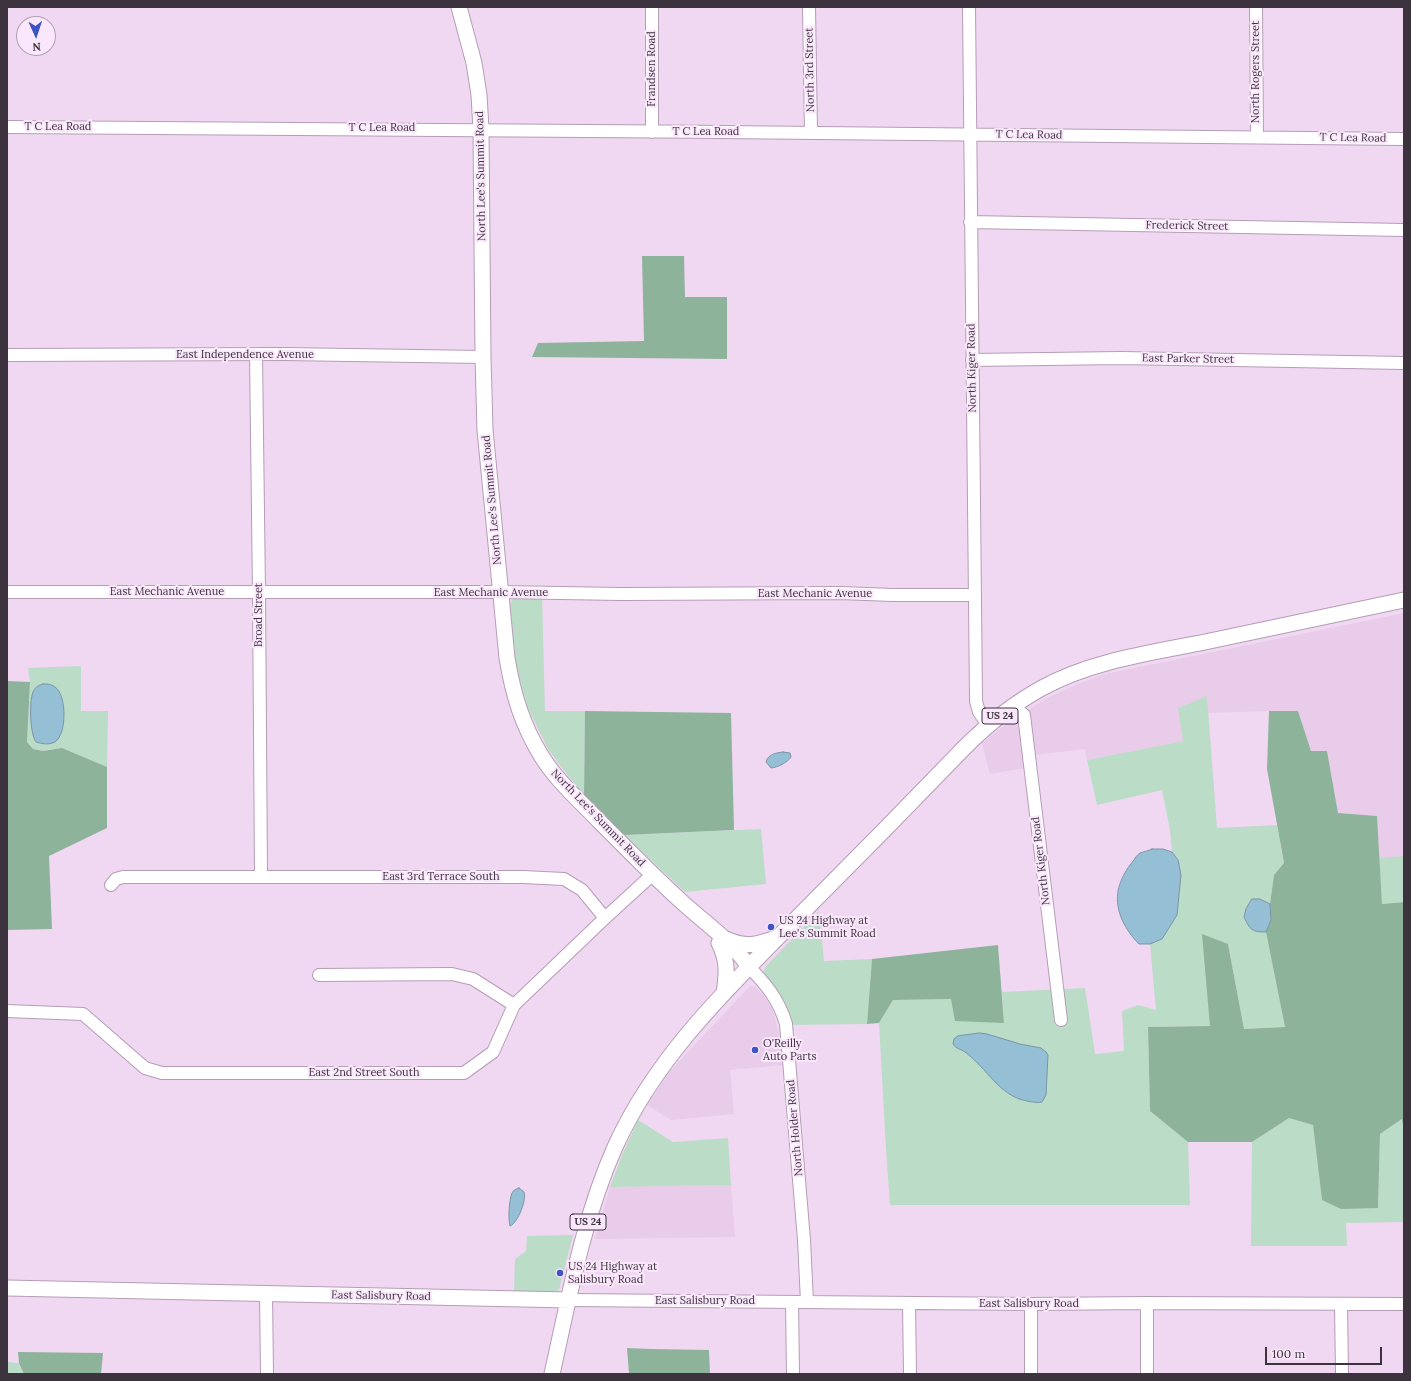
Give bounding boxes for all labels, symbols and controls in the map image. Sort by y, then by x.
north arrow [16,16,56,56]
street label: North Rogers Street [1249,21,1263,123]
street label: North 3rd Street [803,28,817,112]
street label: Frandsen Road [645,31,659,107]
text: N [32,40,41,54]
street label: North Lee's Summit Road [473,111,489,241]
street label: T C Lea Road [25,120,91,134]
street label: T C Lea Road [349,121,415,135]
street label: T C Lea Road [673,125,739,139]
street label: T C Lea Road [995,128,1063,142]
street label: T C Lea Road [1319,131,1387,145]
street label: Frederick Street [1146,219,1228,233]
street label: North Kiger Road [965,323,979,413]
street label: East Independence Avenue [176,348,314,362]
street label: East Parker Street [1142,352,1234,366]
street label: North Lee's Summit Road [480,435,504,565]
street label: Broad Street [252,583,266,647]
street label: East Mechanic Avenue [110,585,224,599]
street label: East Mechanic Avenue [434,586,548,600]
street label: East Mechanic Avenue [758,587,872,601]
road number: US 24 [982,708,1018,724]
street label: North Lee's Summit Road [548,767,648,869]
street label: North Kiger Road [1029,816,1053,906]
street label: East 3rd Terrace South [382,870,500,884]
place label: US 24 Highway at Lee's Summit Road [779,914,876,940]
marker: US 24 Highway at Lee's Summit Road [766,922,776,932]
place label: O'Reilly Auto Parts [763,1037,816,1063]
marker: O'Reilly Auto Parts [750,1045,760,1055]
street label: East 2nd Street South [309,1066,419,1080]
street label: North Holder Road [784,1079,806,1177]
road number: US 24 [570,1214,606,1230]
place label: US 24 Highway at Salisbury Road [568,1260,657,1286]
marker: US 24 Highway at Salisbury Road [555,1268,565,1278]
street label: East Salisbury Road [331,1289,431,1303]
street label: East Salisbury Road [655,1294,755,1308]
street label: East Salisbury Road [979,1297,1079,1311]
scale bar [1267,1339,1384,1365]
text: 100 m [1272,1346,1305,1361]

